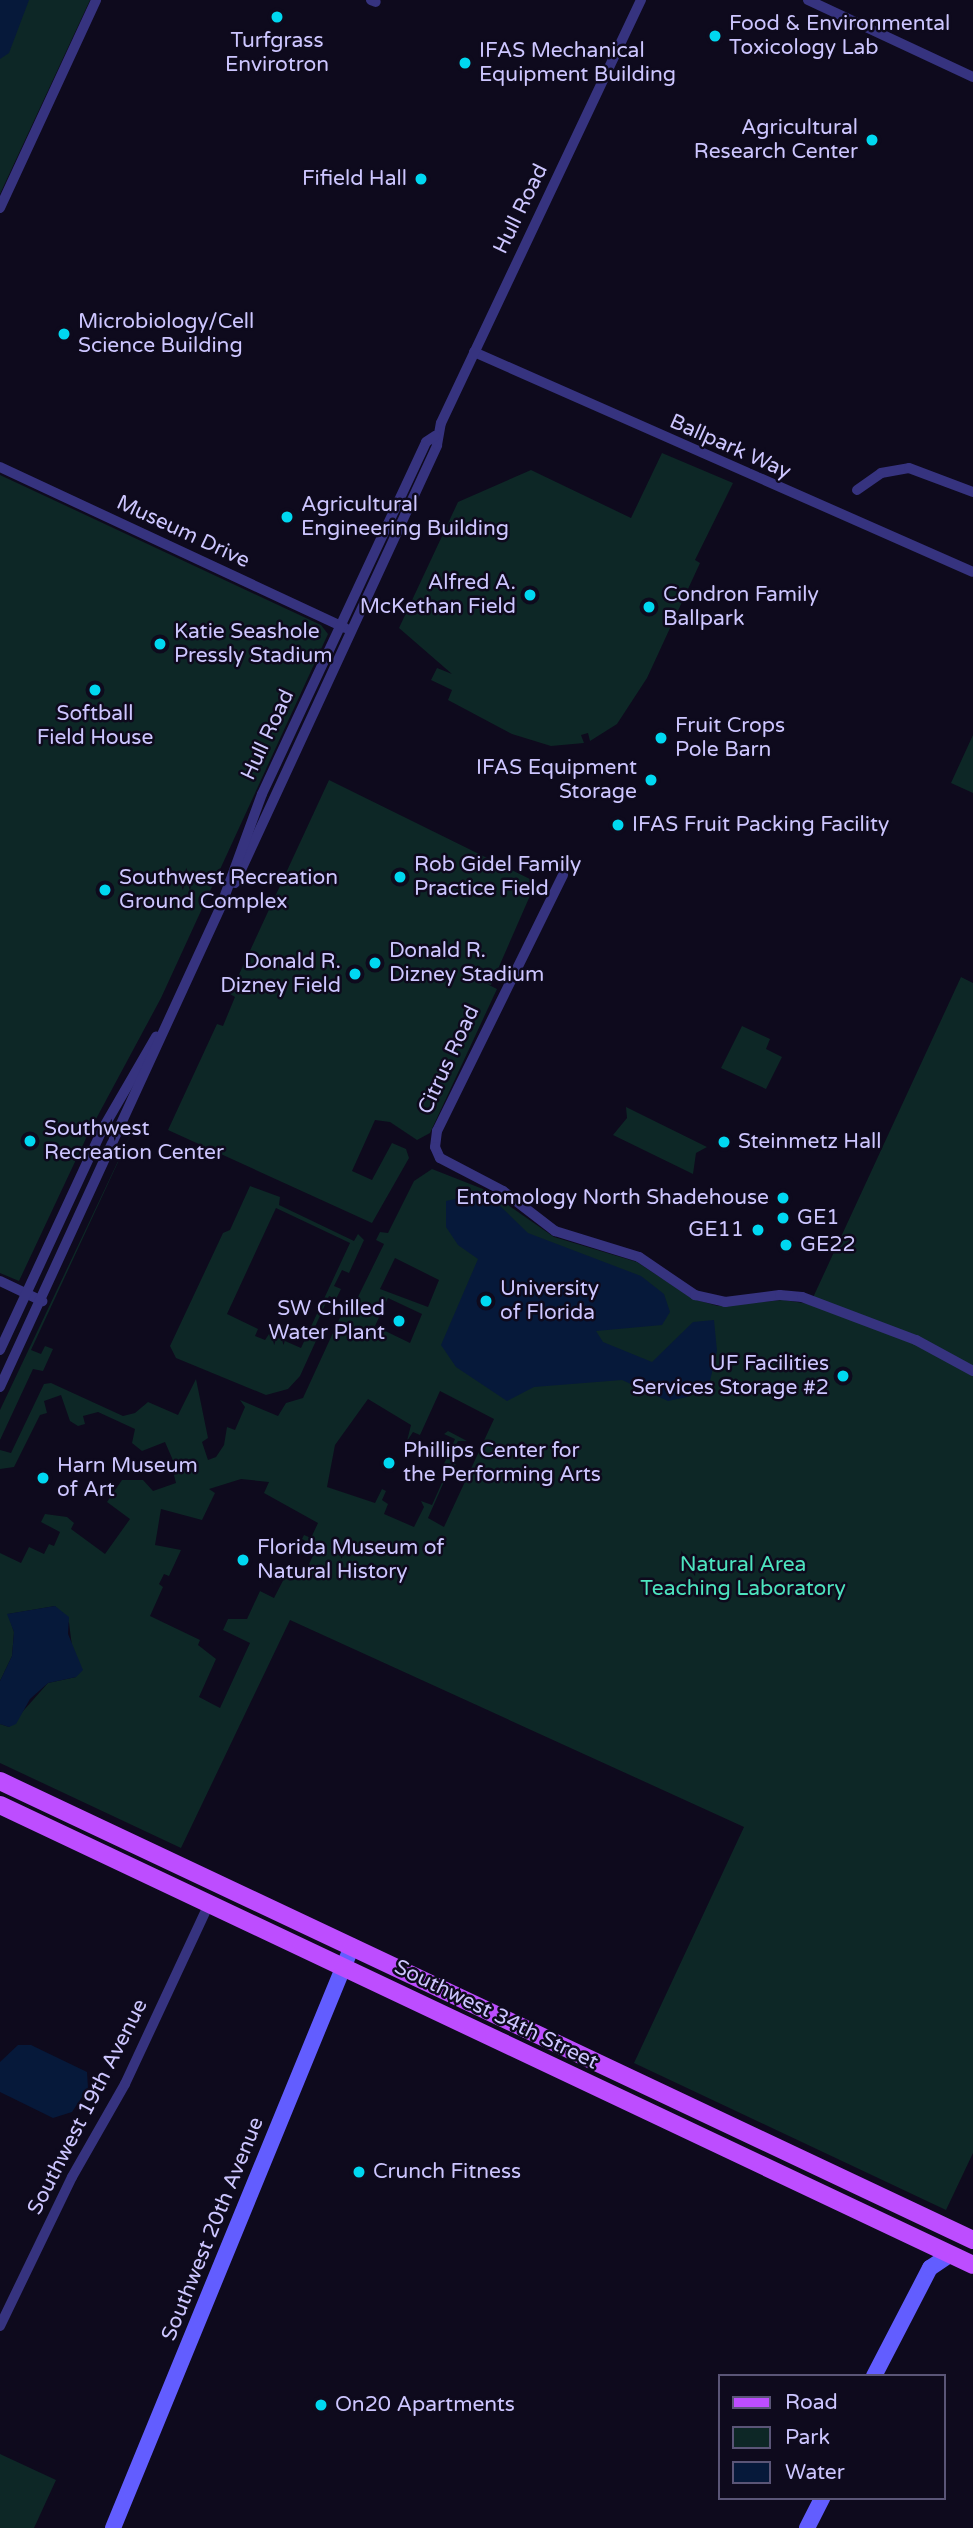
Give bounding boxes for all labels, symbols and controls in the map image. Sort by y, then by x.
marker: Turfgrass Envirotron [269,9,285,25]
place label: Food & Environmental Toxicology Lab [729,11,950,61]
place label: Turfgrass Envirotron [225,28,329,78]
marker: Food & Environmental Toxicology Lab [707,28,723,44]
place label: IFAS Mechanical Equipment Building [479,38,676,88]
marker: IFAS Mechanical Equipment Building [457,55,473,71]
place label: Agricultural Research Center [694,115,858,165]
marker: Agricultural Research Center [864,132,880,148]
street label: Hull Road [488,160,554,258]
place label: Fifield Hall [302,166,407,192]
marker: Fifield Hall [413,171,429,187]
place label: Microbiology/Cell Science Building [78,309,254,359]
marker: Microbiology/Cell Science Building [56,326,72,342]
street label: Ballpark Way [665,409,795,485]
street label: Museum Drive [112,490,254,574]
place label: Agricultural Engineering Building [301,492,509,542]
marker: Agricultural Engineering Building [279,509,295,525]
place label: Alfred A. McKethan Field [360,570,516,620]
place label: Condron Family Ballpark [663,582,819,632]
marker: Alfred A. McKethan Field [522,587,538,603]
marker: Condron Family Ballpark [641,599,657,615]
place label: Katie Seashole Pressly Stadium [174,619,333,669]
marker: Katie Seashole Pressly Stadium [152,636,168,652]
marker: Softball Field House [87,682,103,698]
street label: Hull Road [236,686,300,784]
place label: Softball Field House [37,701,153,751]
place label: Fruit Crops Pole Barn [675,713,785,763]
marker: Fruit Crops Pole Barn [653,730,669,746]
place label: IFAS Equipment Storage [476,755,637,805]
marker: IFAS Equipment Storage [643,772,659,788]
place label: IFAS Fruit Packing Facility [632,812,889,838]
marker: IFAS Fruit Packing Facility [610,817,626,833]
place label: Rob Gidel Family Practice Field [414,852,581,902]
place label: Southwest Recreation Ground Complex [119,865,338,915]
marker: Rob Gidel Family Practice Field [392,869,408,885]
marker: Southwest Recreation Ground Complex [97,882,113,898]
place label: Donald R. Dizney Stadium [389,938,544,988]
place label: Donald R. Dizney Field [220,949,341,999]
marker: Donald R. Dizney Stadium [367,955,383,971]
marker: Donald R. Dizney Field [347,966,363,982]
street label: Citrus Road [413,1002,485,1118]
place label: Southwest Recreation Center [44,1116,224,1166]
place label: Steinmetz Hall [738,1129,881,1155]
marker: Southwest Recreation Center [22,1133,38,1149]
marker: Steinmetz Hall [716,1134,732,1150]
place label: Entomology North Shadehouse [456,1185,769,1211]
marker: Entomology North Shadehouse [775,1190,791,1206]
place label: GE1 [797,1205,839,1231]
marker: GE1 [775,1210,791,1226]
place label: GE11 [688,1217,744,1243]
marker: GE11 [750,1222,766,1238]
place label: GE22 [800,1232,856,1258]
marker: GE22 [778,1237,794,1253]
place label: University of Florida [500,1276,599,1326]
marker: University of Florida [478,1293,494,1309]
place label: SW Chilled Water Plant [268,1296,385,1346]
marker: SW Chilled Water Plant [391,1313,407,1329]
place label: UF Facilities Services Storage #2 [632,1351,829,1401]
marker: UF Facilities Services Storage #2 [835,1368,851,1384]
place label: Phillips Center for the Performing Arts [403,1438,601,1488]
place label: Harn Museum of Art [57,1453,198,1503]
marker: Phillips Center for the Performing Arts [381,1455,397,1471]
marker: Harn Museum of Art [35,1470,51,1486]
place label: Florida Museum of Natural History [257,1535,444,1585]
marker: Florida Museum of Natural History [235,1552,251,1568]
park label: Natural Area Teaching Laboratory [640,1552,846,1602]
street label: Southwest 34th Street [390,1955,602,2075]
street label: Southwest 19th Avenue [23,1995,153,2219]
street label: Southwest 20th Avenue [157,2114,269,2344]
place label: Crunch Fitness [373,2159,521,2185]
marker: Crunch Fitness [351,2164,367,2180]
legend [718,2374,945,2500]
text: Road [785,2390,838,2415]
place label: On20 Apartments [335,2392,515,2418]
marker: On20 Apartments [313,2397,329,2413]
text: Park [785,2425,830,2450]
text: Water [785,2460,845,2485]

